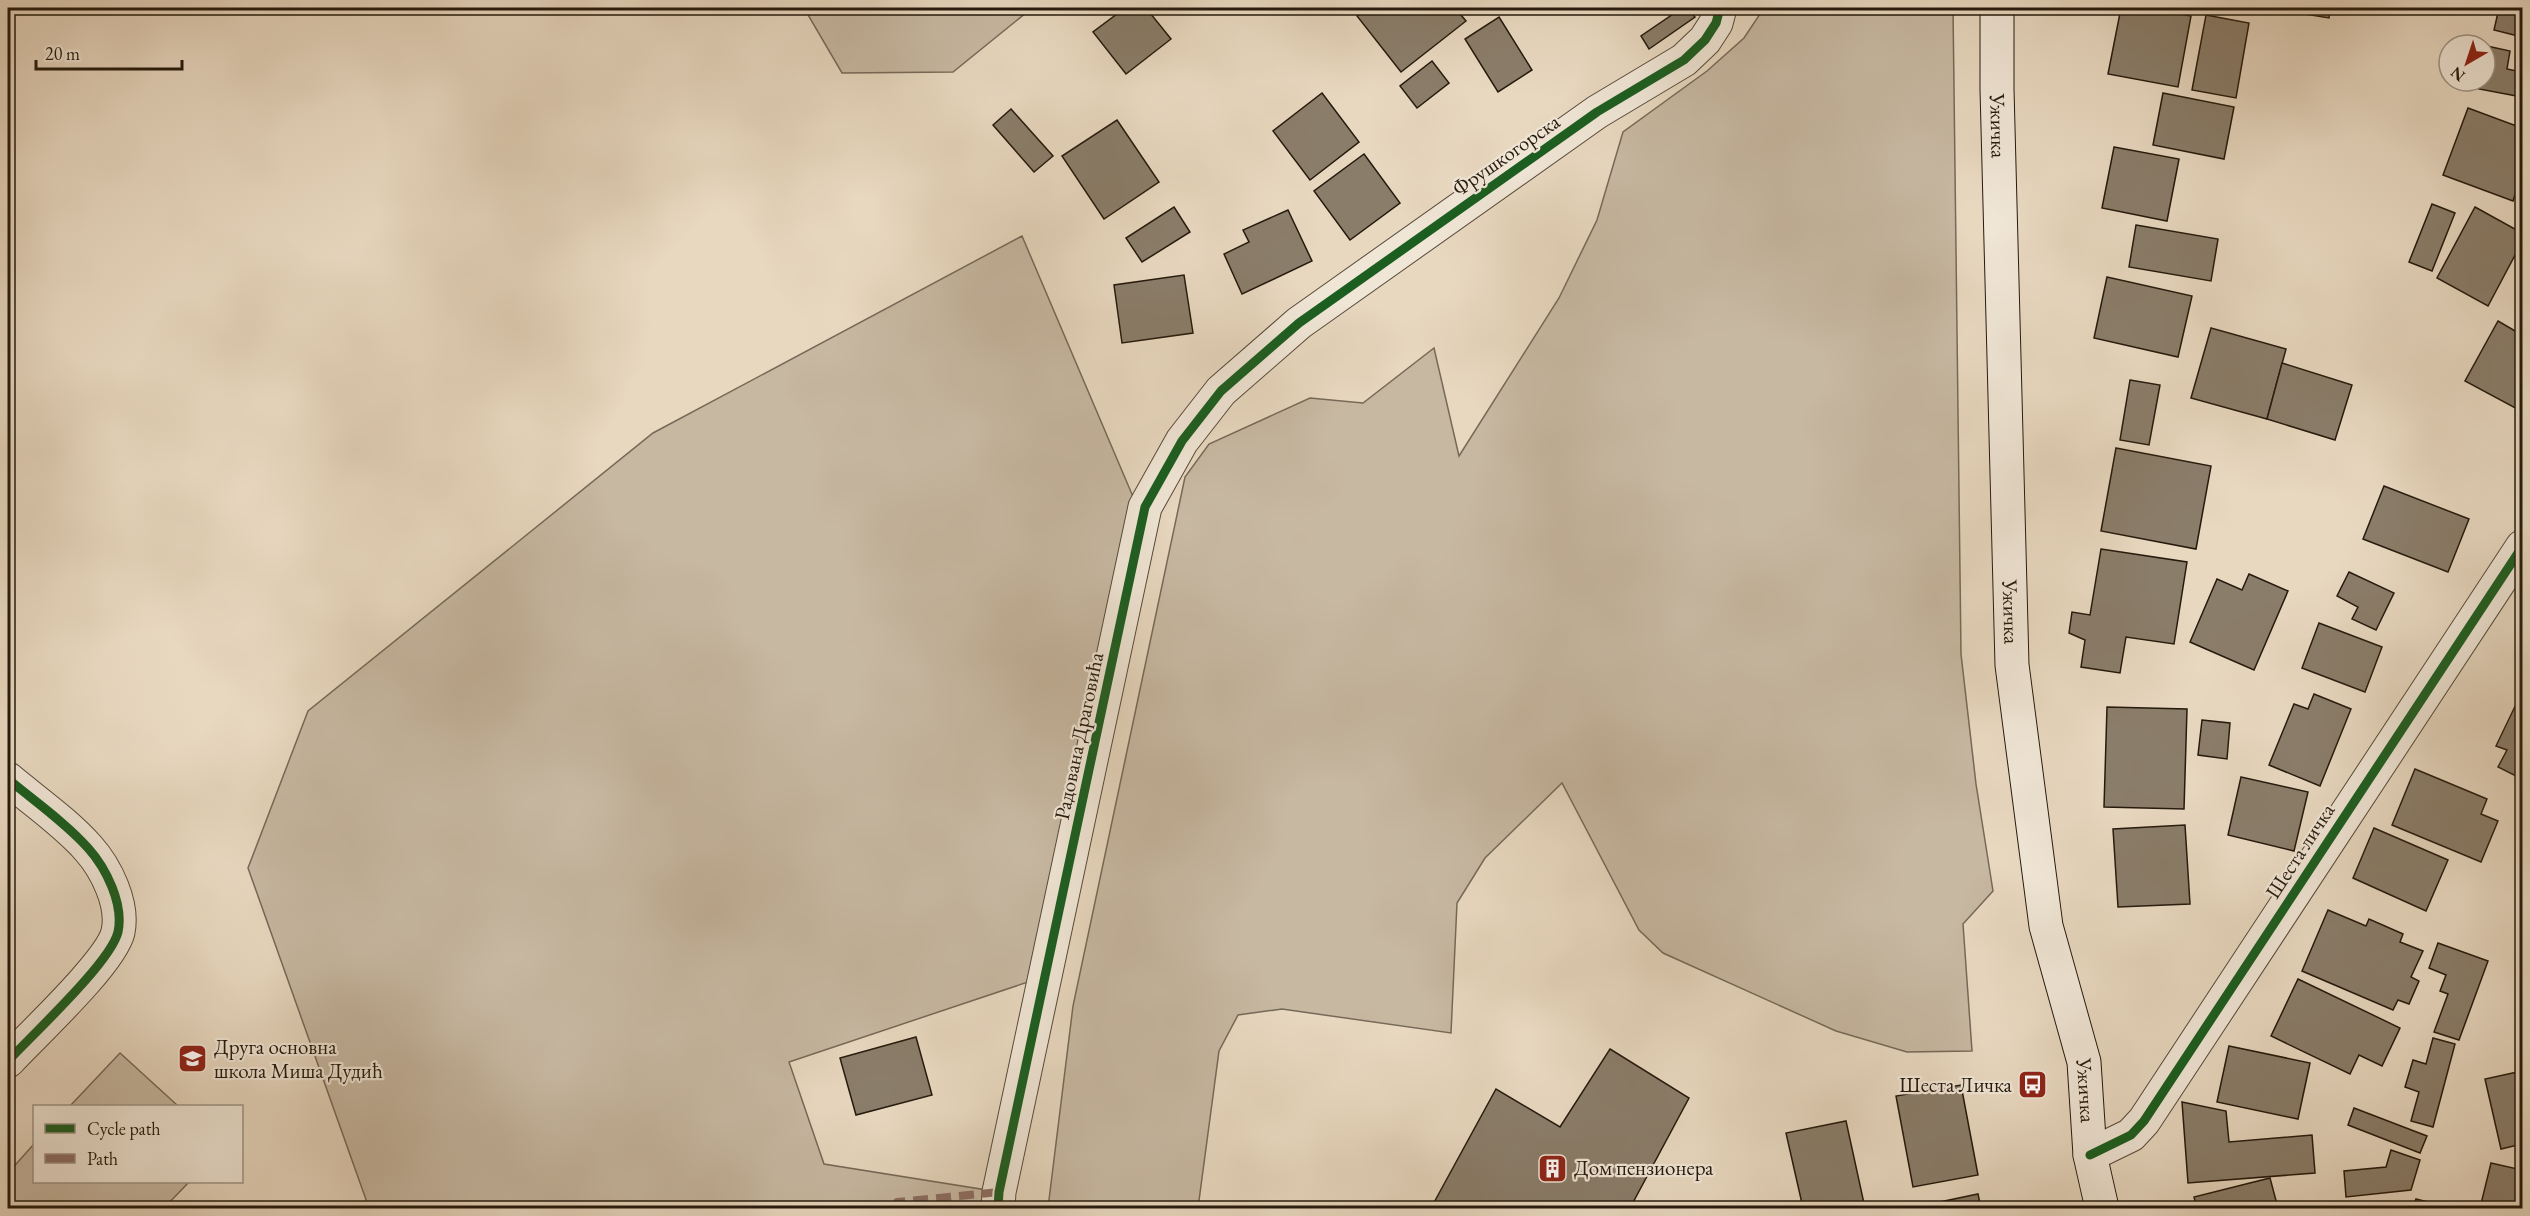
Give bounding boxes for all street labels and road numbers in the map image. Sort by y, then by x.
street label: Ужичка [1984,92,2013,159]
street label: Фрушкогорска [1447,107,1565,202]
street label: Ужичка [1997,578,2025,645]
street label: Радована Драговића [1048,649,1110,822]
street label: Шеста личка [2259,798,2341,903]
street label: Ужичка [2071,1056,2102,1124]

